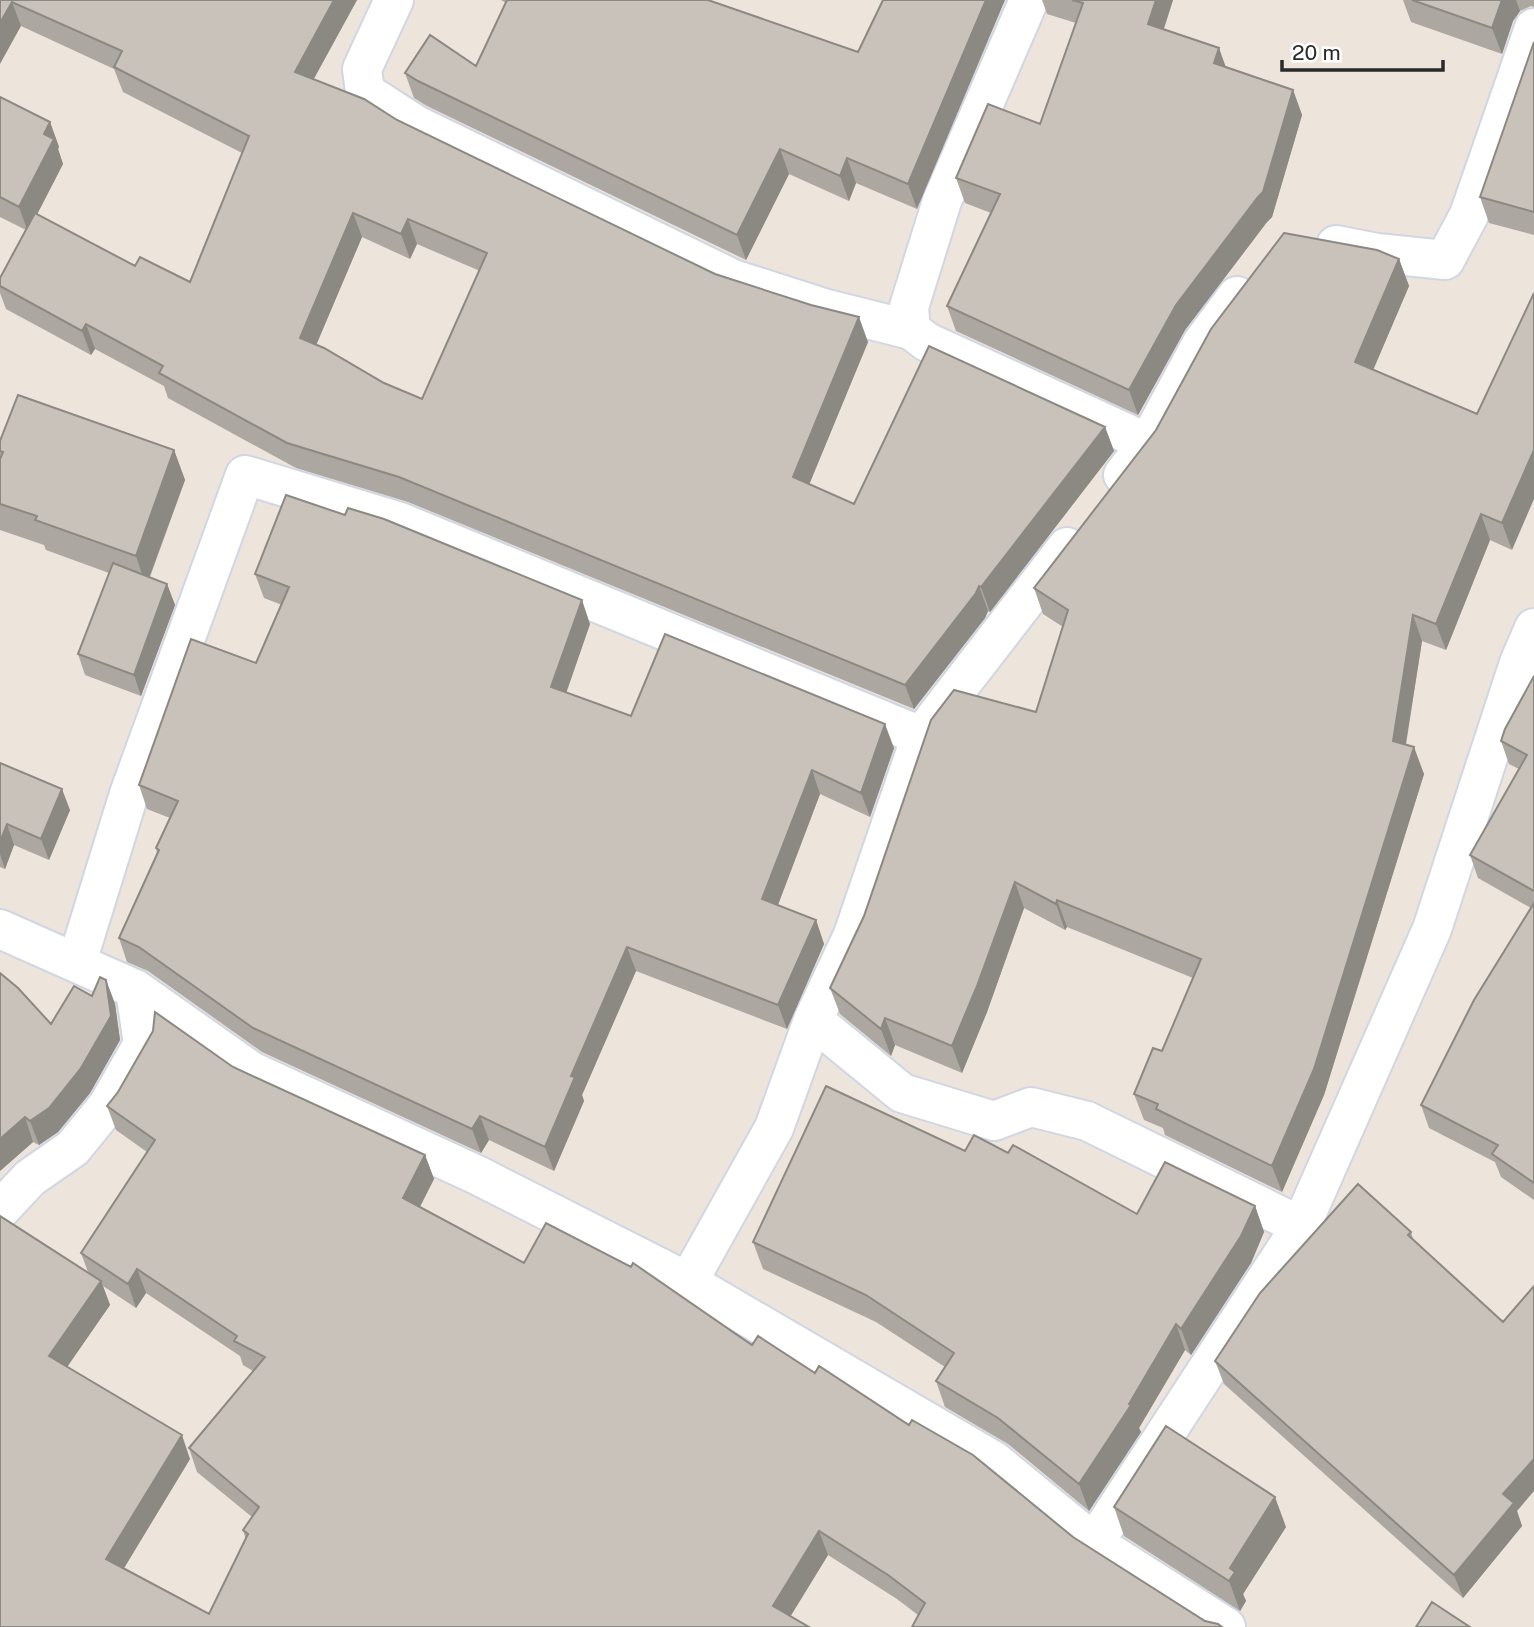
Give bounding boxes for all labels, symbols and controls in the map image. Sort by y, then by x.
scale bar [1282,28,1443,72]
text: 20 m [1292,40,1341,65]

